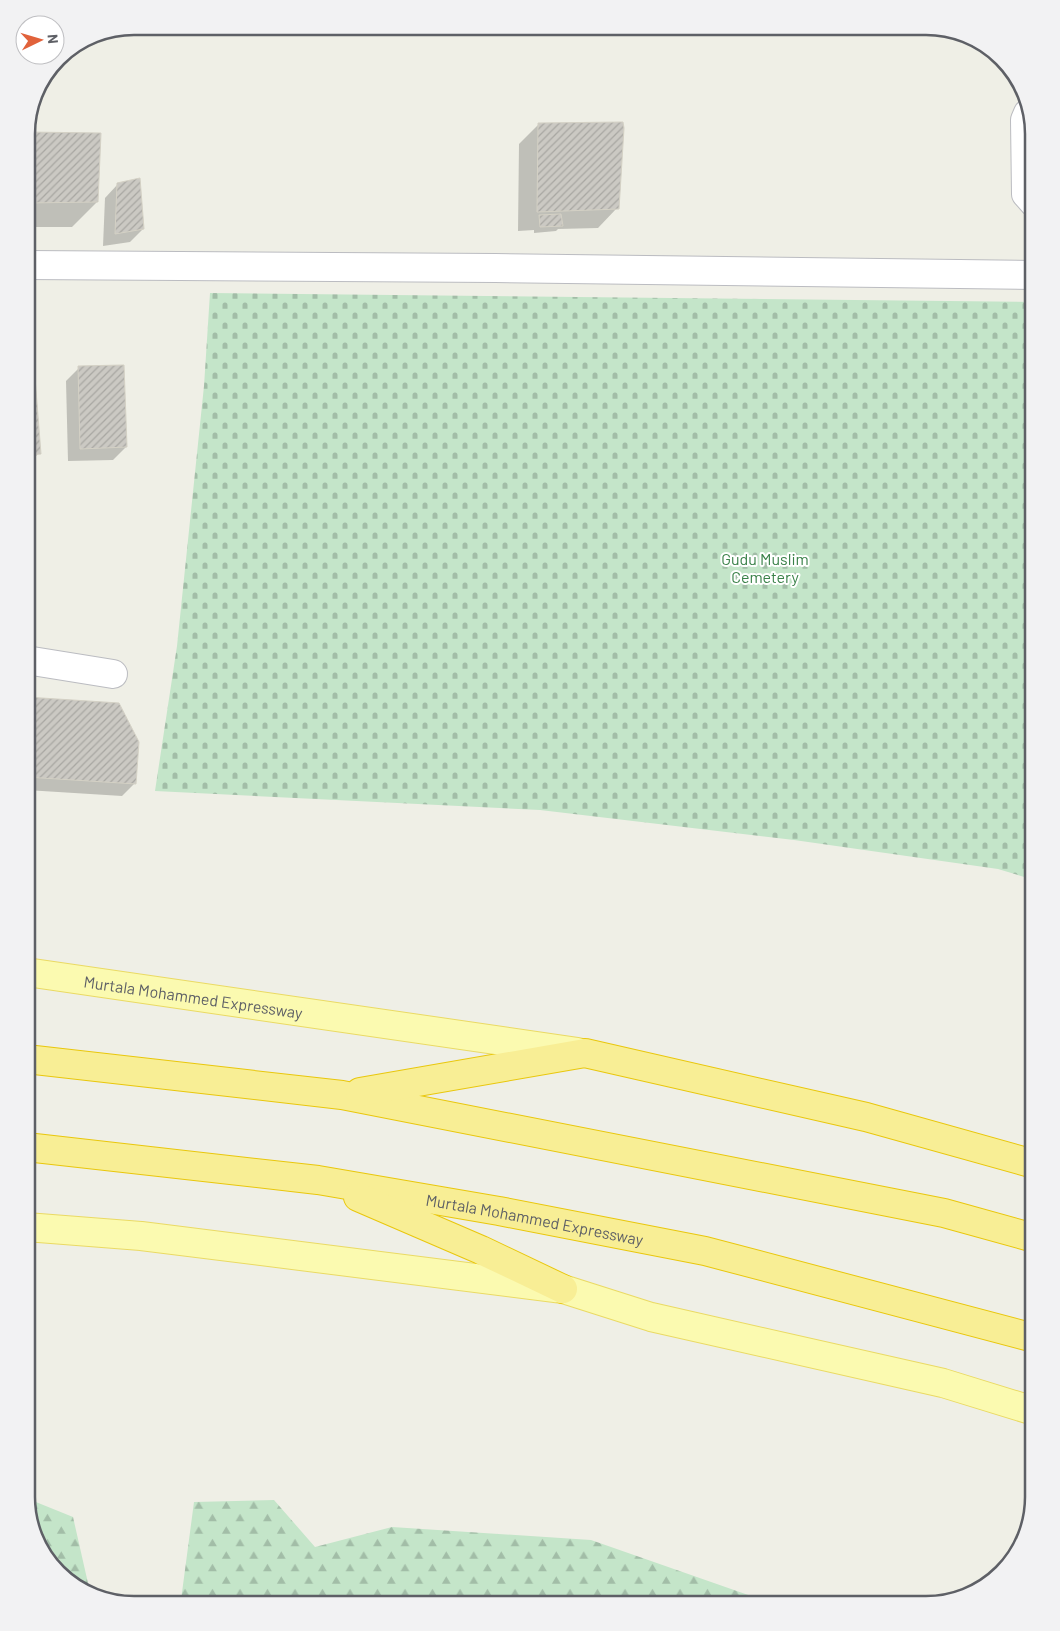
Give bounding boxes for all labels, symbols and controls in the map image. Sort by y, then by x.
north arrow [15,15,65,65]
text: N [45,33,62,44]
park label: Gudu Muslim Cemetery [721,549,809,586]
street label: Murtala Mohammed Expressway [83,971,305,1022]
street label: Murtala Mohammed Expressway [425,1189,646,1248]

